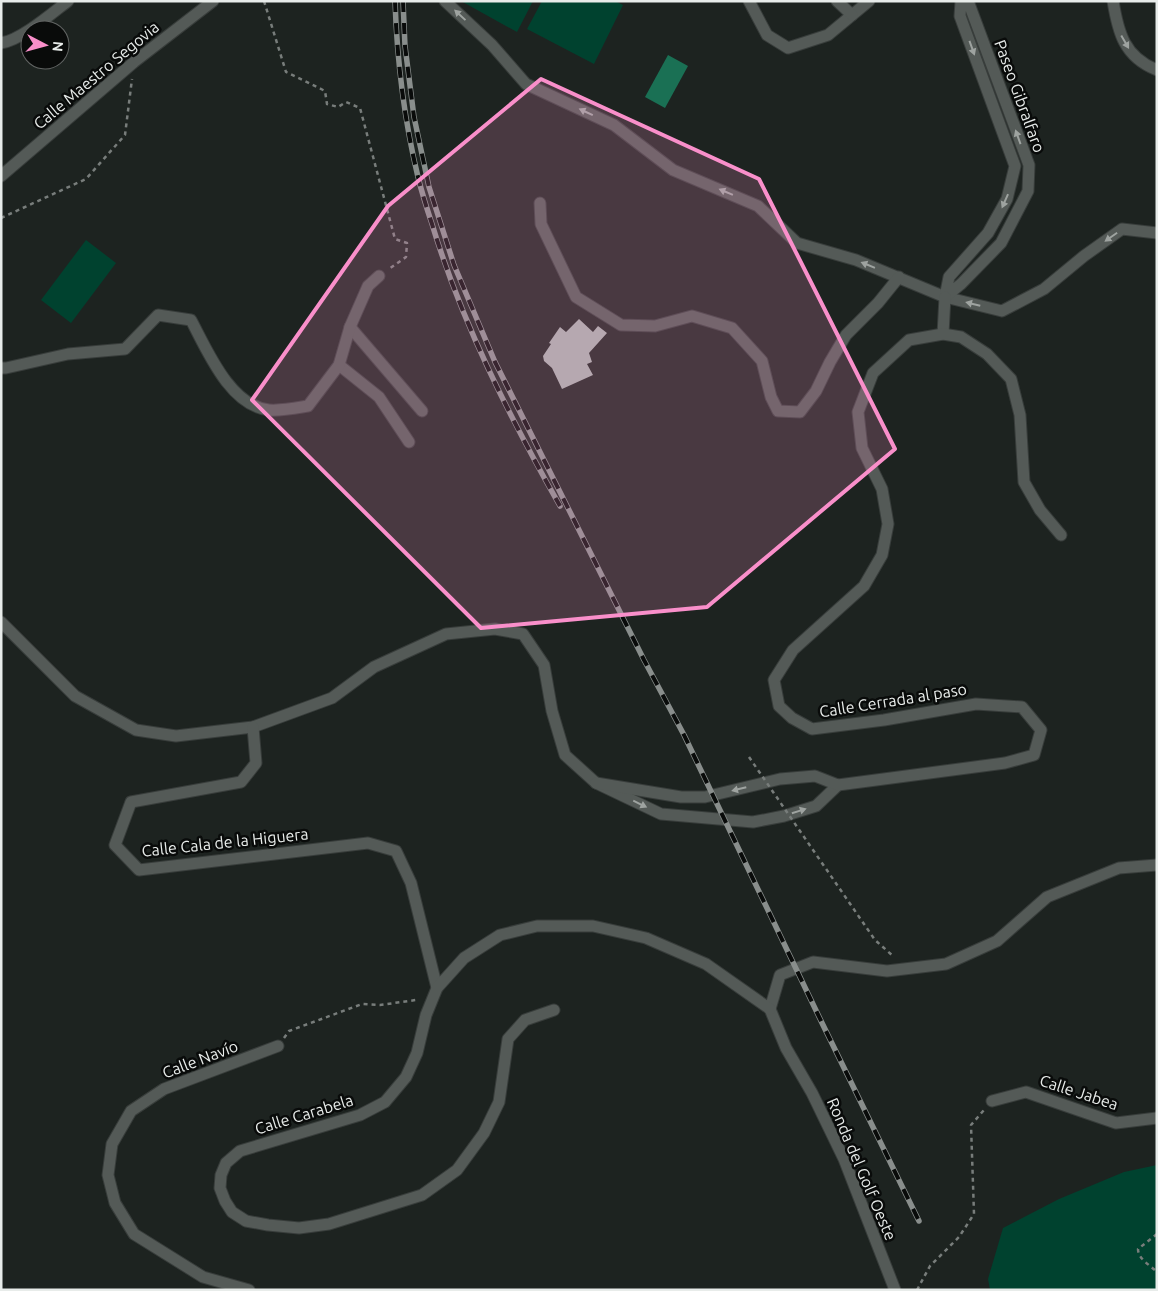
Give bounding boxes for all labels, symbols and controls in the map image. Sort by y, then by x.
one-way arrow [454,9,466,21]
street label: Calle Maestro Segovia [30,17,162,133]
north arrow [20,20,70,70]
one-way arrow [1120,36,1129,49]
street label: Paseo Gibralfaro [991,37,1049,155]
text: N [49,40,66,52]
one-way arrow [968,41,976,56]
one-way arrow [579,108,593,116]
one-way arrow [1014,130,1021,145]
one-way arrow [719,188,733,196]
one-way arrow [1001,194,1009,208]
one-way arrow [1104,232,1118,242]
one-way arrow [860,260,875,268]
one-way arrow [965,300,980,308]
street label: Calle Cerrada al paso [818,679,968,721]
one-way arrow [732,785,747,793]
one-way arrow [633,800,647,808]
one-way arrow [791,807,806,815]
street label: Calle Cala de la Higuera [141,824,309,860]
street label: Calle Navío [160,1036,240,1082]
street label: Calle Jabea [1037,1071,1121,1113]
street label: Calle Carabela [253,1090,355,1138]
street label: Ronda del Golf Oeste [824,1095,900,1243]

